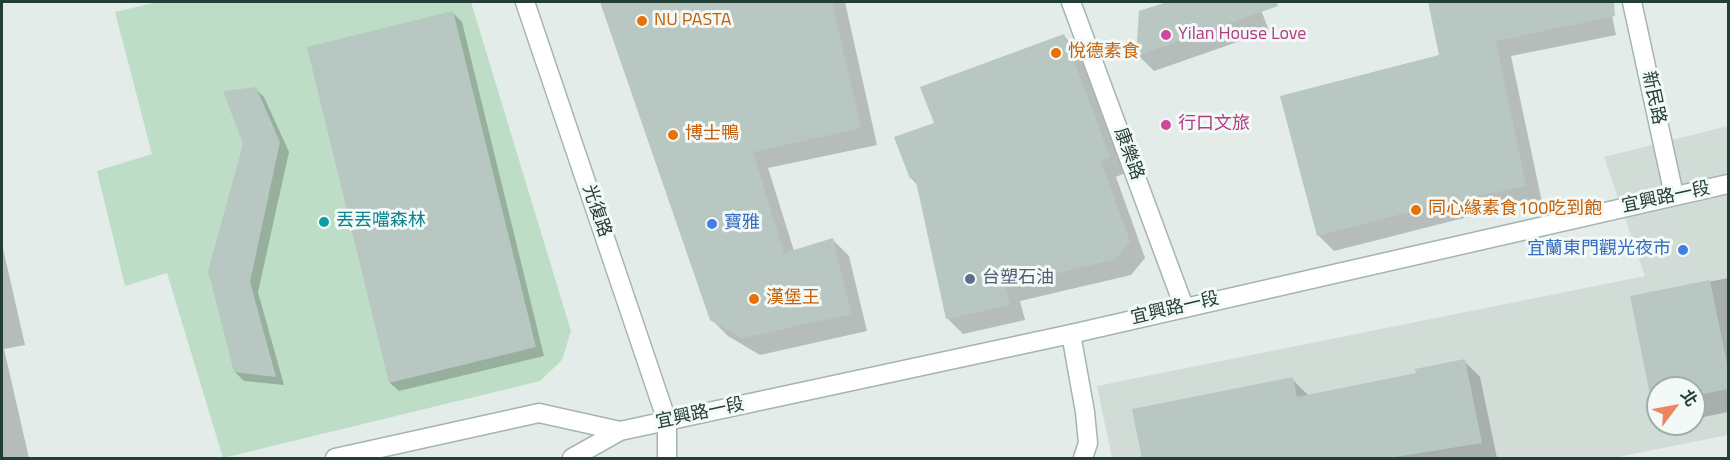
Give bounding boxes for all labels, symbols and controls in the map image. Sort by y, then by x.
place label: NU PASTA [654,10,732,32]
marker: NU PASTA [635,14,649,28]
place label: Yilan House Love [1178,24,1306,46]
marker: Yilan House Love [1159,28,1173,42]
place label: 悅德素食 [1068,42,1140,64]
marker: 悅德素食 [1049,46,1063,60]
street label: 新民路 [1637,69,1669,127]
place label: 行口文旅 [1178,114,1250,136]
marker: 行口文旅 [1159,118,1173,132]
place label: 博士鴨 [685,124,739,146]
street label: 康樂路 [1109,125,1147,183]
marker: 博士鴨 [666,128,680,142]
street label: 宜興路一段 [1620,178,1712,218]
street label: 光復路 [577,182,615,240]
place label: 同心緣素食100吃到飽 [1428,199,1602,221]
marker: 同心緣素食100吃到飽 [1409,203,1423,217]
place label: 丟丟噹森林 [336,211,426,233]
place label: 寶雅 [724,213,760,235]
marker: 丟丟噹森林 [317,215,331,229]
marker: 寶雅 [705,217,719,231]
place label: 宜蘭東門觀光夜市 [1527,239,1671,261]
marker: 宜蘭東門觀光夜市 [1676,243,1690,257]
place label: 台塑石油 [982,268,1054,290]
marker: 台塑石油 [963,272,977,286]
place label: 漢堡王 [766,288,820,310]
street label: 宜興路一段 [1129,288,1221,330]
marker: 漢堡王 [747,292,761,306]
north arrow [1646,376,1706,436]
text: 北 [1675,384,1704,411]
street label: 宜興路一段 [654,394,746,434]

